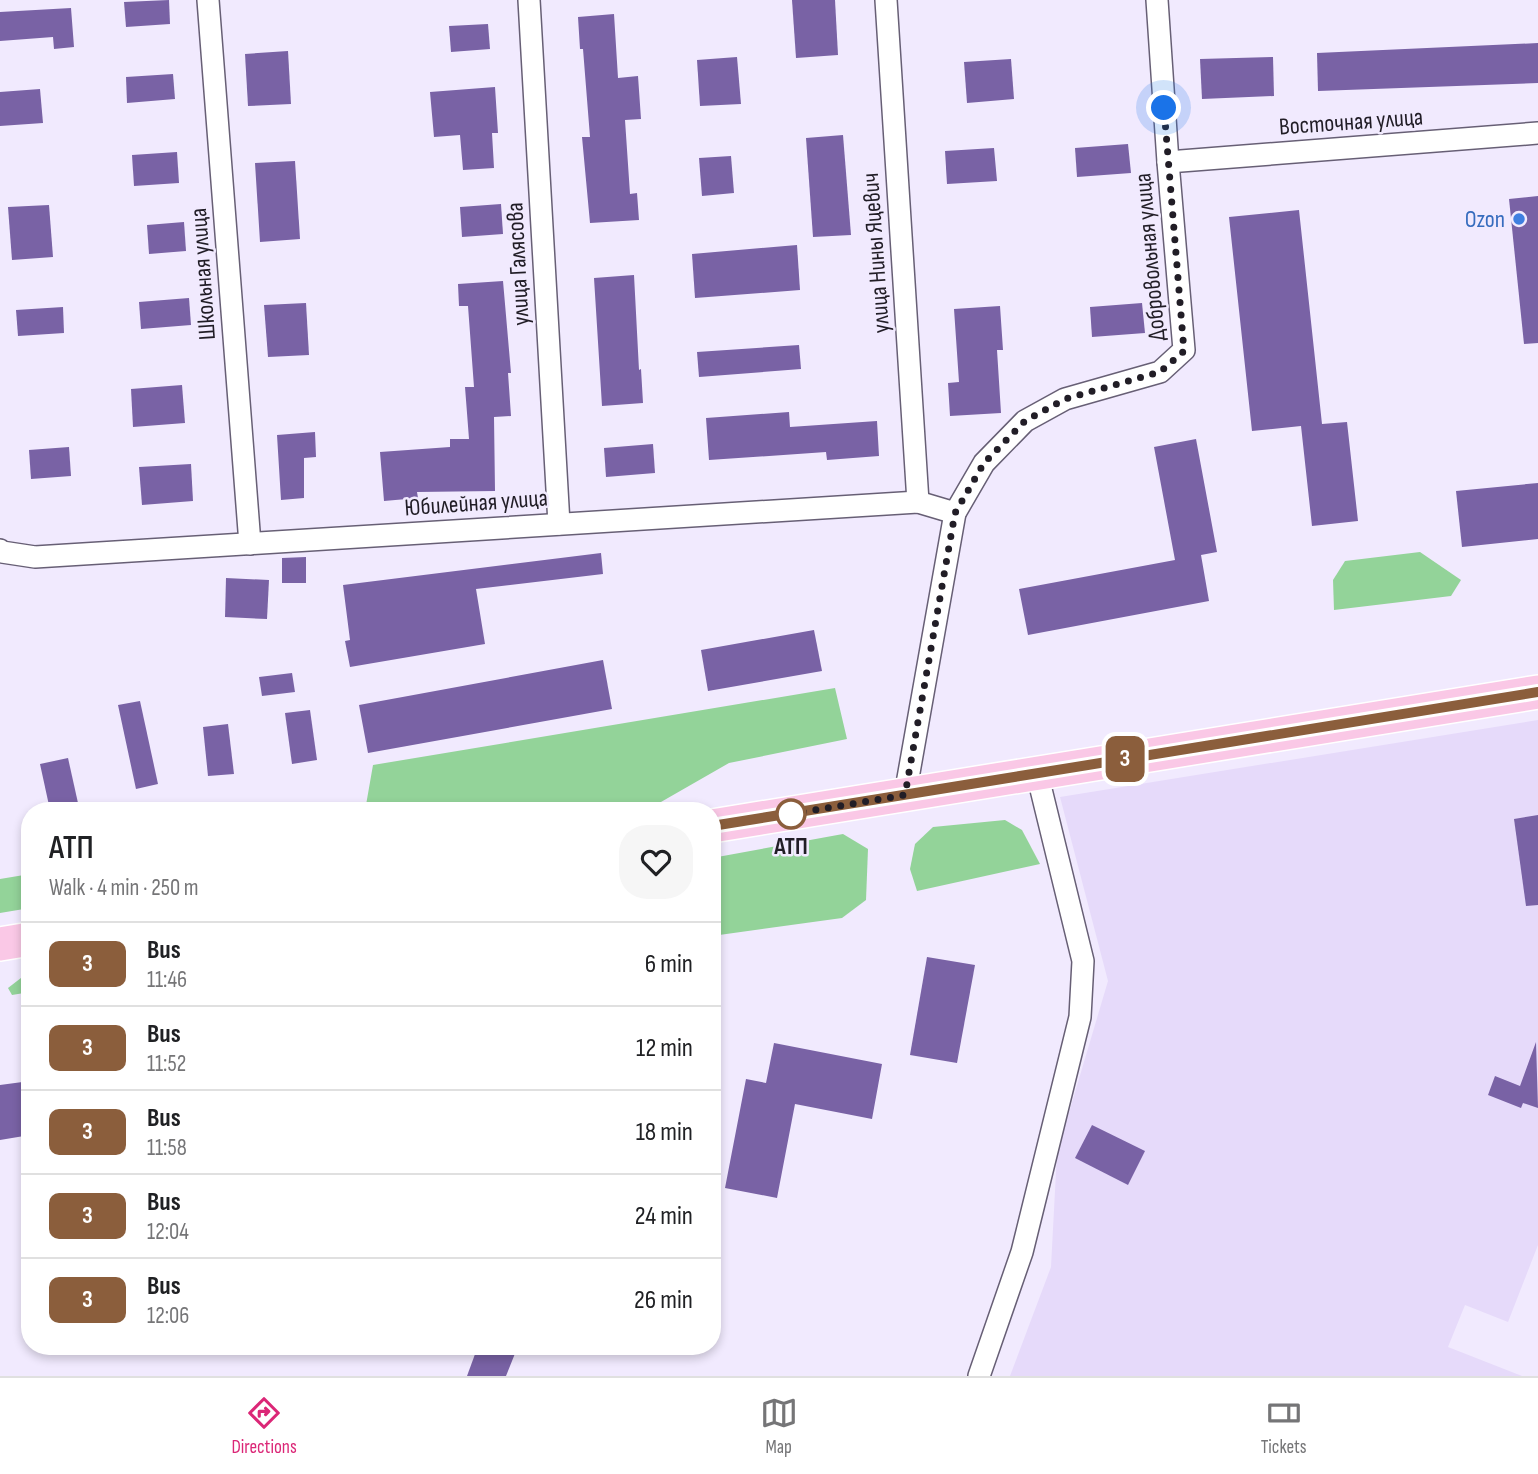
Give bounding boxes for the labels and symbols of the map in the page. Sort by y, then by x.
your location [1146,90,1181,125]
street label: Восточная улица [1278,102,1424,142]
street label: улица Нины Яцевич [856,172,896,334]
street label: Добровольная улица [1128,172,1172,342]
street label: улица Галясова [500,202,536,326]
place label: Ozon [1465,205,1505,234]
street label: Школьная улица [184,207,222,341]
marker: Ozon [1511,211,1527,227]
street label: Юбилейная улица [403,484,549,522]
line badge: 3 [1102,736,1148,782]
marker: АТП [776,799,806,829]
place label: АТП [773,832,808,861]

